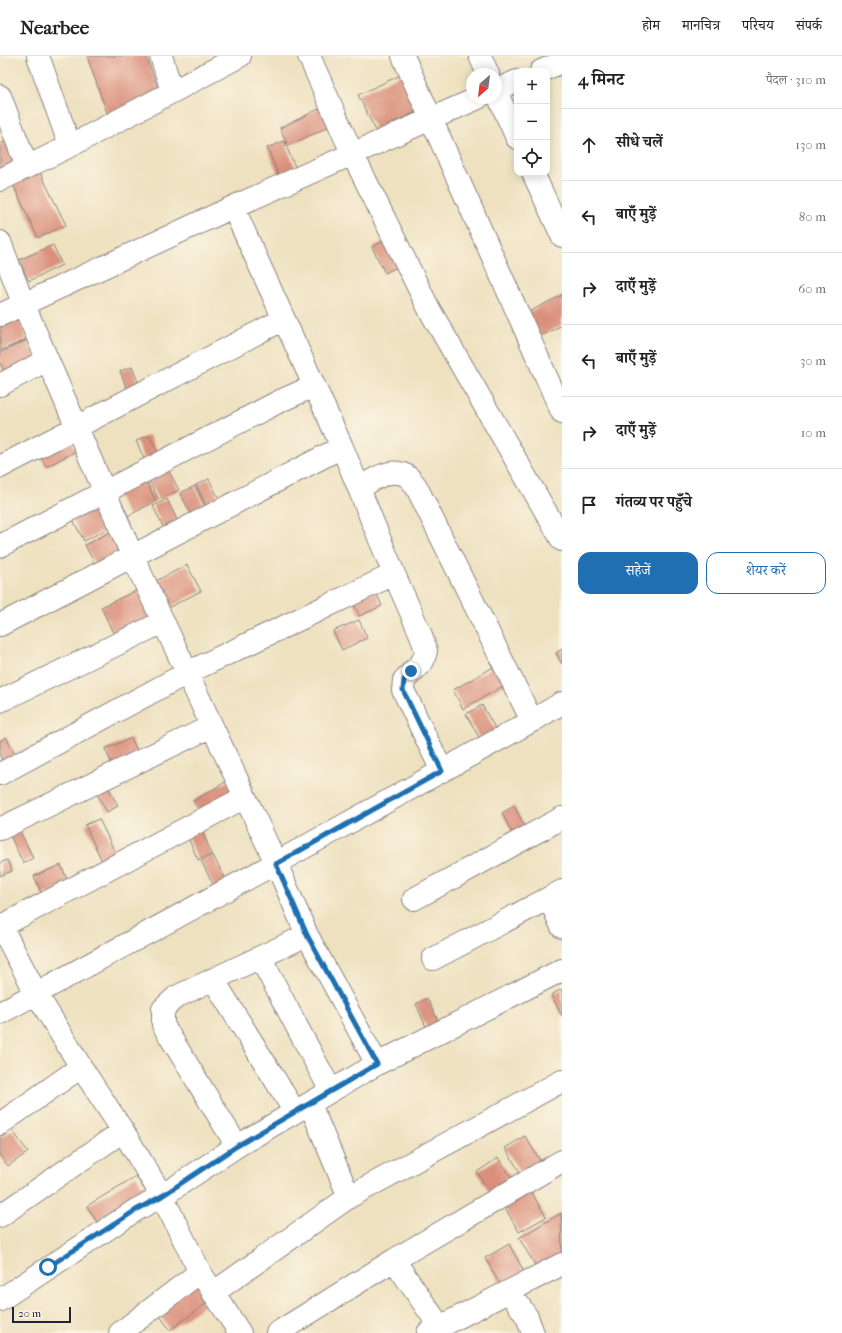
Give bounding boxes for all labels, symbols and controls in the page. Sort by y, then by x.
text: Nearbee [20,17,89,39]
text: होम [642,17,660,34]
text: मानचित्र [682,17,720,34]
text: परिचय [742,17,774,34]
text: संपर्क [796,17,822,34]
north arrow [466,68,502,104]
map controls [514,68,550,176]
button: + [514,68,550,104]
text: 4 मिनट [578,69,624,89]
text: पैदल · 310 m [766,72,826,87]
button: − [514,104,550,140]
text: सीधे चलें [616,133,663,151]
icon: ahead [578,134,600,156]
text: 130 m [795,137,826,152]
button: locate [514,140,550,176]
text: बाएँ मुड़ें [616,205,656,223]
icon: left [578,206,600,228]
text: 80 m [799,209,826,224]
text: दाएँ मुड़ें [616,277,656,295]
icon: right [578,278,600,300]
text: 60 m [798,281,826,296]
text: बाएँ मुड़ें [616,349,656,367]
icon: left [578,350,600,372]
text: 30 m [800,353,826,368]
text: दाएँ मुड़ें [616,421,656,439]
icon: right [578,422,600,444]
text: 10 m [801,425,826,440]
text: गंतव्य पर पहुँचे [616,493,692,511]
icon: arrive [578,494,600,516]
button: सहेजें [578,552,698,594]
button: शेयर करें [706,552,826,594]
route end [402,662,420,680]
route start [39,1258,57,1276]
scale bar [12,1305,71,1324]
text: 20 m [18,1307,41,1320]

